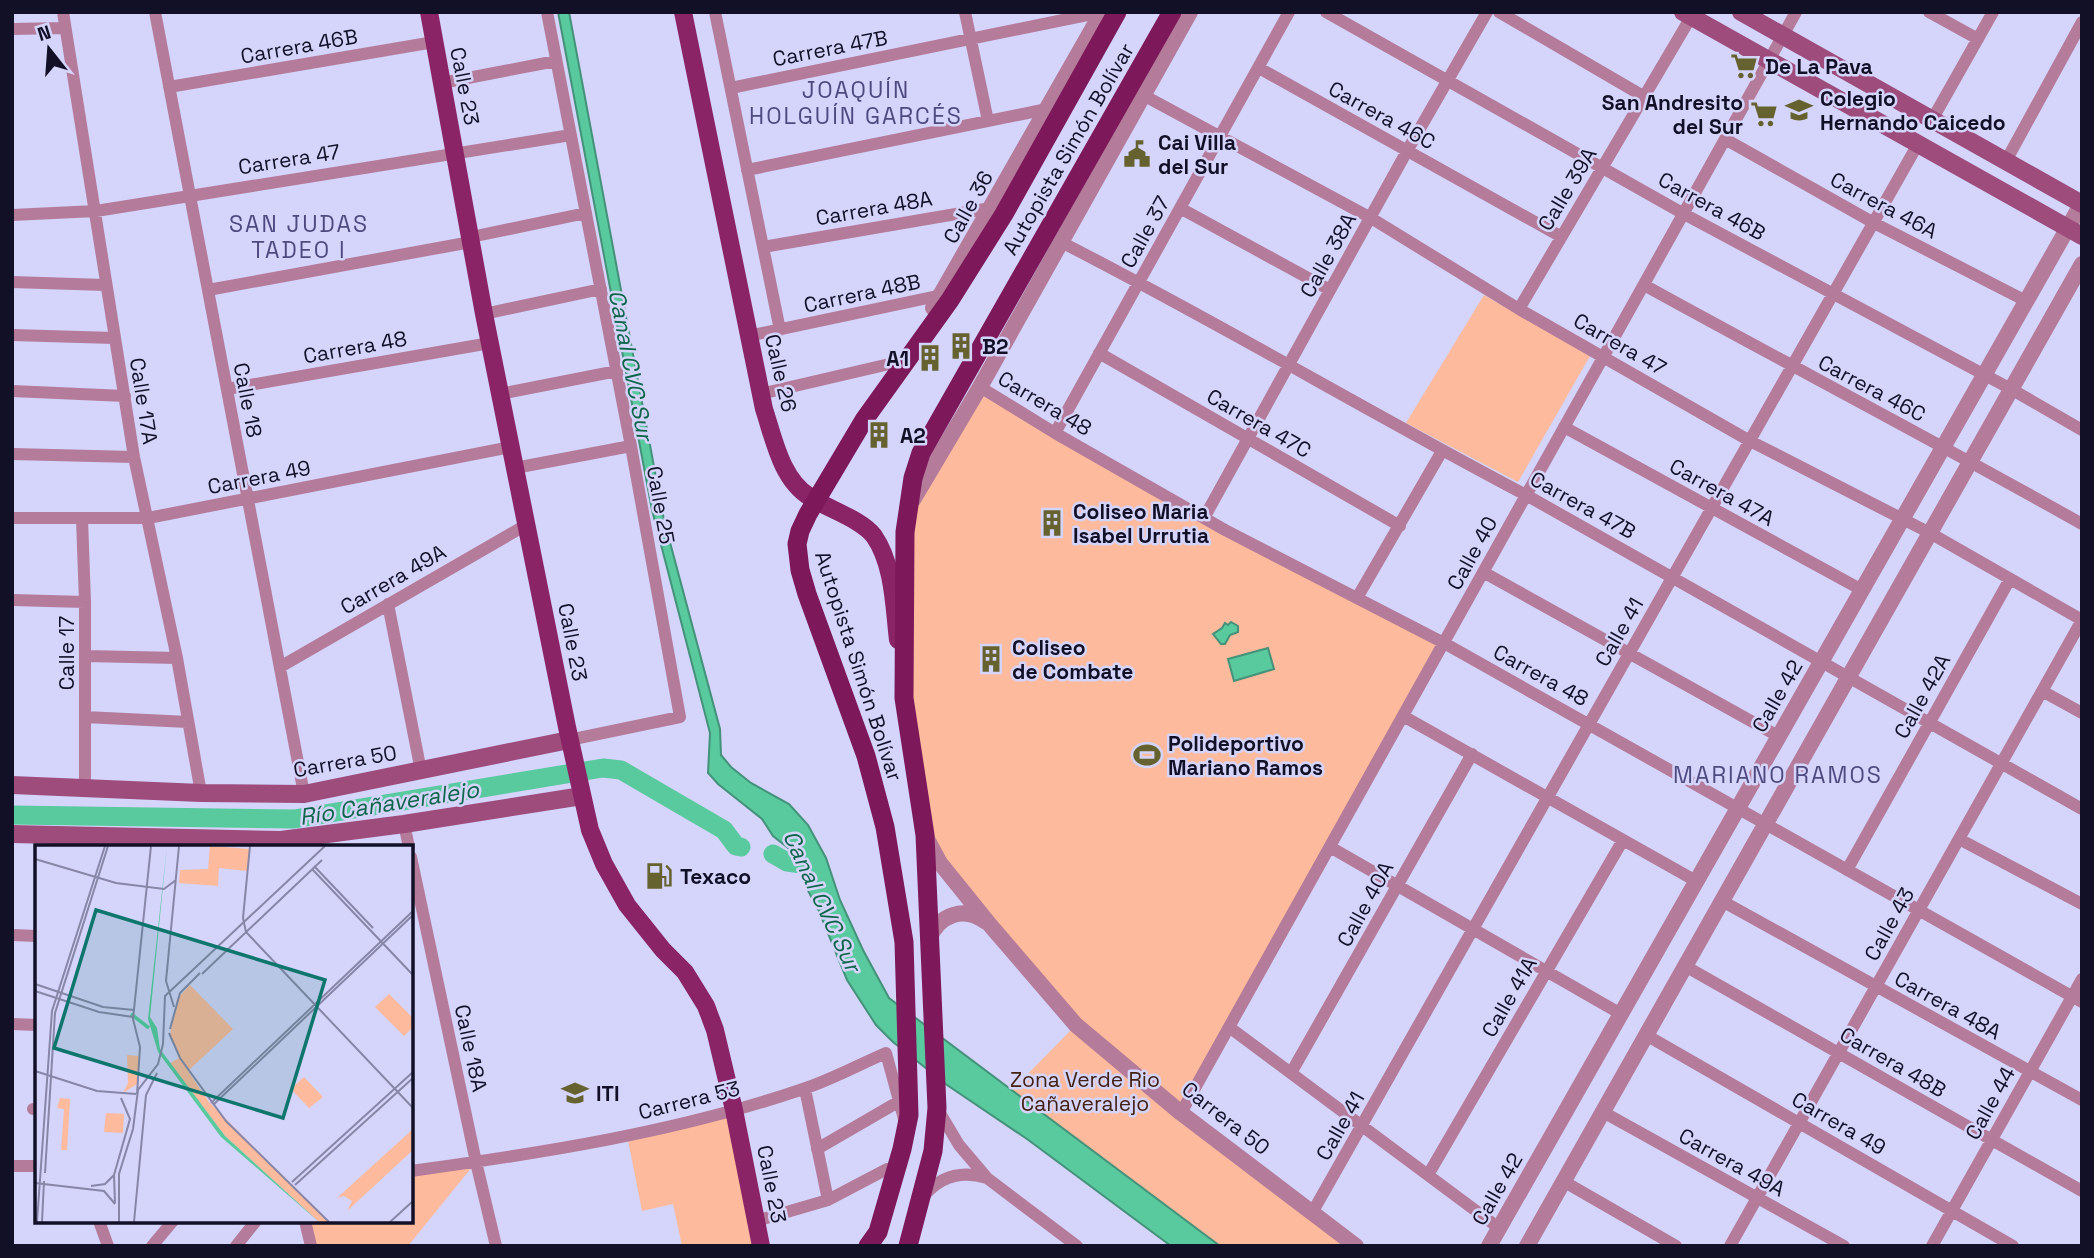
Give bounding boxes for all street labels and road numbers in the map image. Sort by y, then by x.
street label: Carrera 46B [238,22,360,70]
street label: Carrera 47B [770,24,890,72]
street label: Autopista Simón Bolívar [996,38,1140,260]
street label: Calle 23 [444,45,486,127]
street label: Carrera 46C [1324,75,1440,155]
street label: Carrera 47 [236,138,342,180]
street label: Calle 39A [1532,142,1602,236]
street label: Carrera 46A [1826,165,1942,245]
street label: Calle 36 [937,166,999,248]
street label: Carrera 46B [1654,166,1770,246]
street label: Carrera 48A [814,184,934,232]
street label: Calle 37 [1114,191,1176,273]
street label: Calle 38A [1294,208,1362,302]
street label: Carrera 48B [801,267,923,319]
street label: Carrera 47 [1569,307,1671,381]
street label: Carrera 48 [301,325,409,369]
street label: Calle 26 [759,331,803,415]
street label: Carrera 46C [1814,348,1930,428]
street label: Calle 17A [124,356,164,446]
street label: Calle 18 [228,360,268,440]
street label: Carrera 48 [993,364,1097,442]
street label: Carrera 47C [1202,382,1316,464]
street label: Carrera 47A [1665,452,1779,532]
street label: Carrera 49 [205,454,313,500]
street label: Calle 25 [641,464,681,546]
street label: Carrera 47B [1525,465,1641,545]
street label: Calle 40 [1441,511,1503,595]
street label: Carrera 49A [335,538,451,620]
street label: Autopista Simón Bolívar [809,548,909,785]
street label: Calle 41 [1589,593,1649,671]
street label: Calle 23 [552,601,594,683]
street label: Calle 17 [53,616,80,690]
street label: Carrera 48 [1489,638,1593,712]
street label: Calle 42A [1888,649,1956,743]
street label: Calle 42 [1745,655,1809,737]
street label: Carrera 50 [291,739,399,783]
street label: Calle 40A [1331,857,1399,951]
street label: Calle 43 [1858,883,1920,965]
street label: Calle 41A [1475,952,1543,1042]
street label: Carrera 48A [1890,965,2006,1045]
street label: Calle 18A [449,1002,493,1094]
street label: Carrera 48B [1835,1021,1951,1103]
street label: Calle 44 [1959,1061,2021,1145]
street label: Carrera 53 [635,1074,743,1126]
street label: Carrera 50 [1177,1075,1275,1161]
street label: Carrera 49 [1787,1085,1891,1161]
street label: Calle 41 [1310,1087,1370,1165]
street label: Carrera 49A [1674,1122,1790,1202]
street label: Calle 23 [751,1143,793,1225]
street label: Calle 42 [1465,1148,1529,1230]

